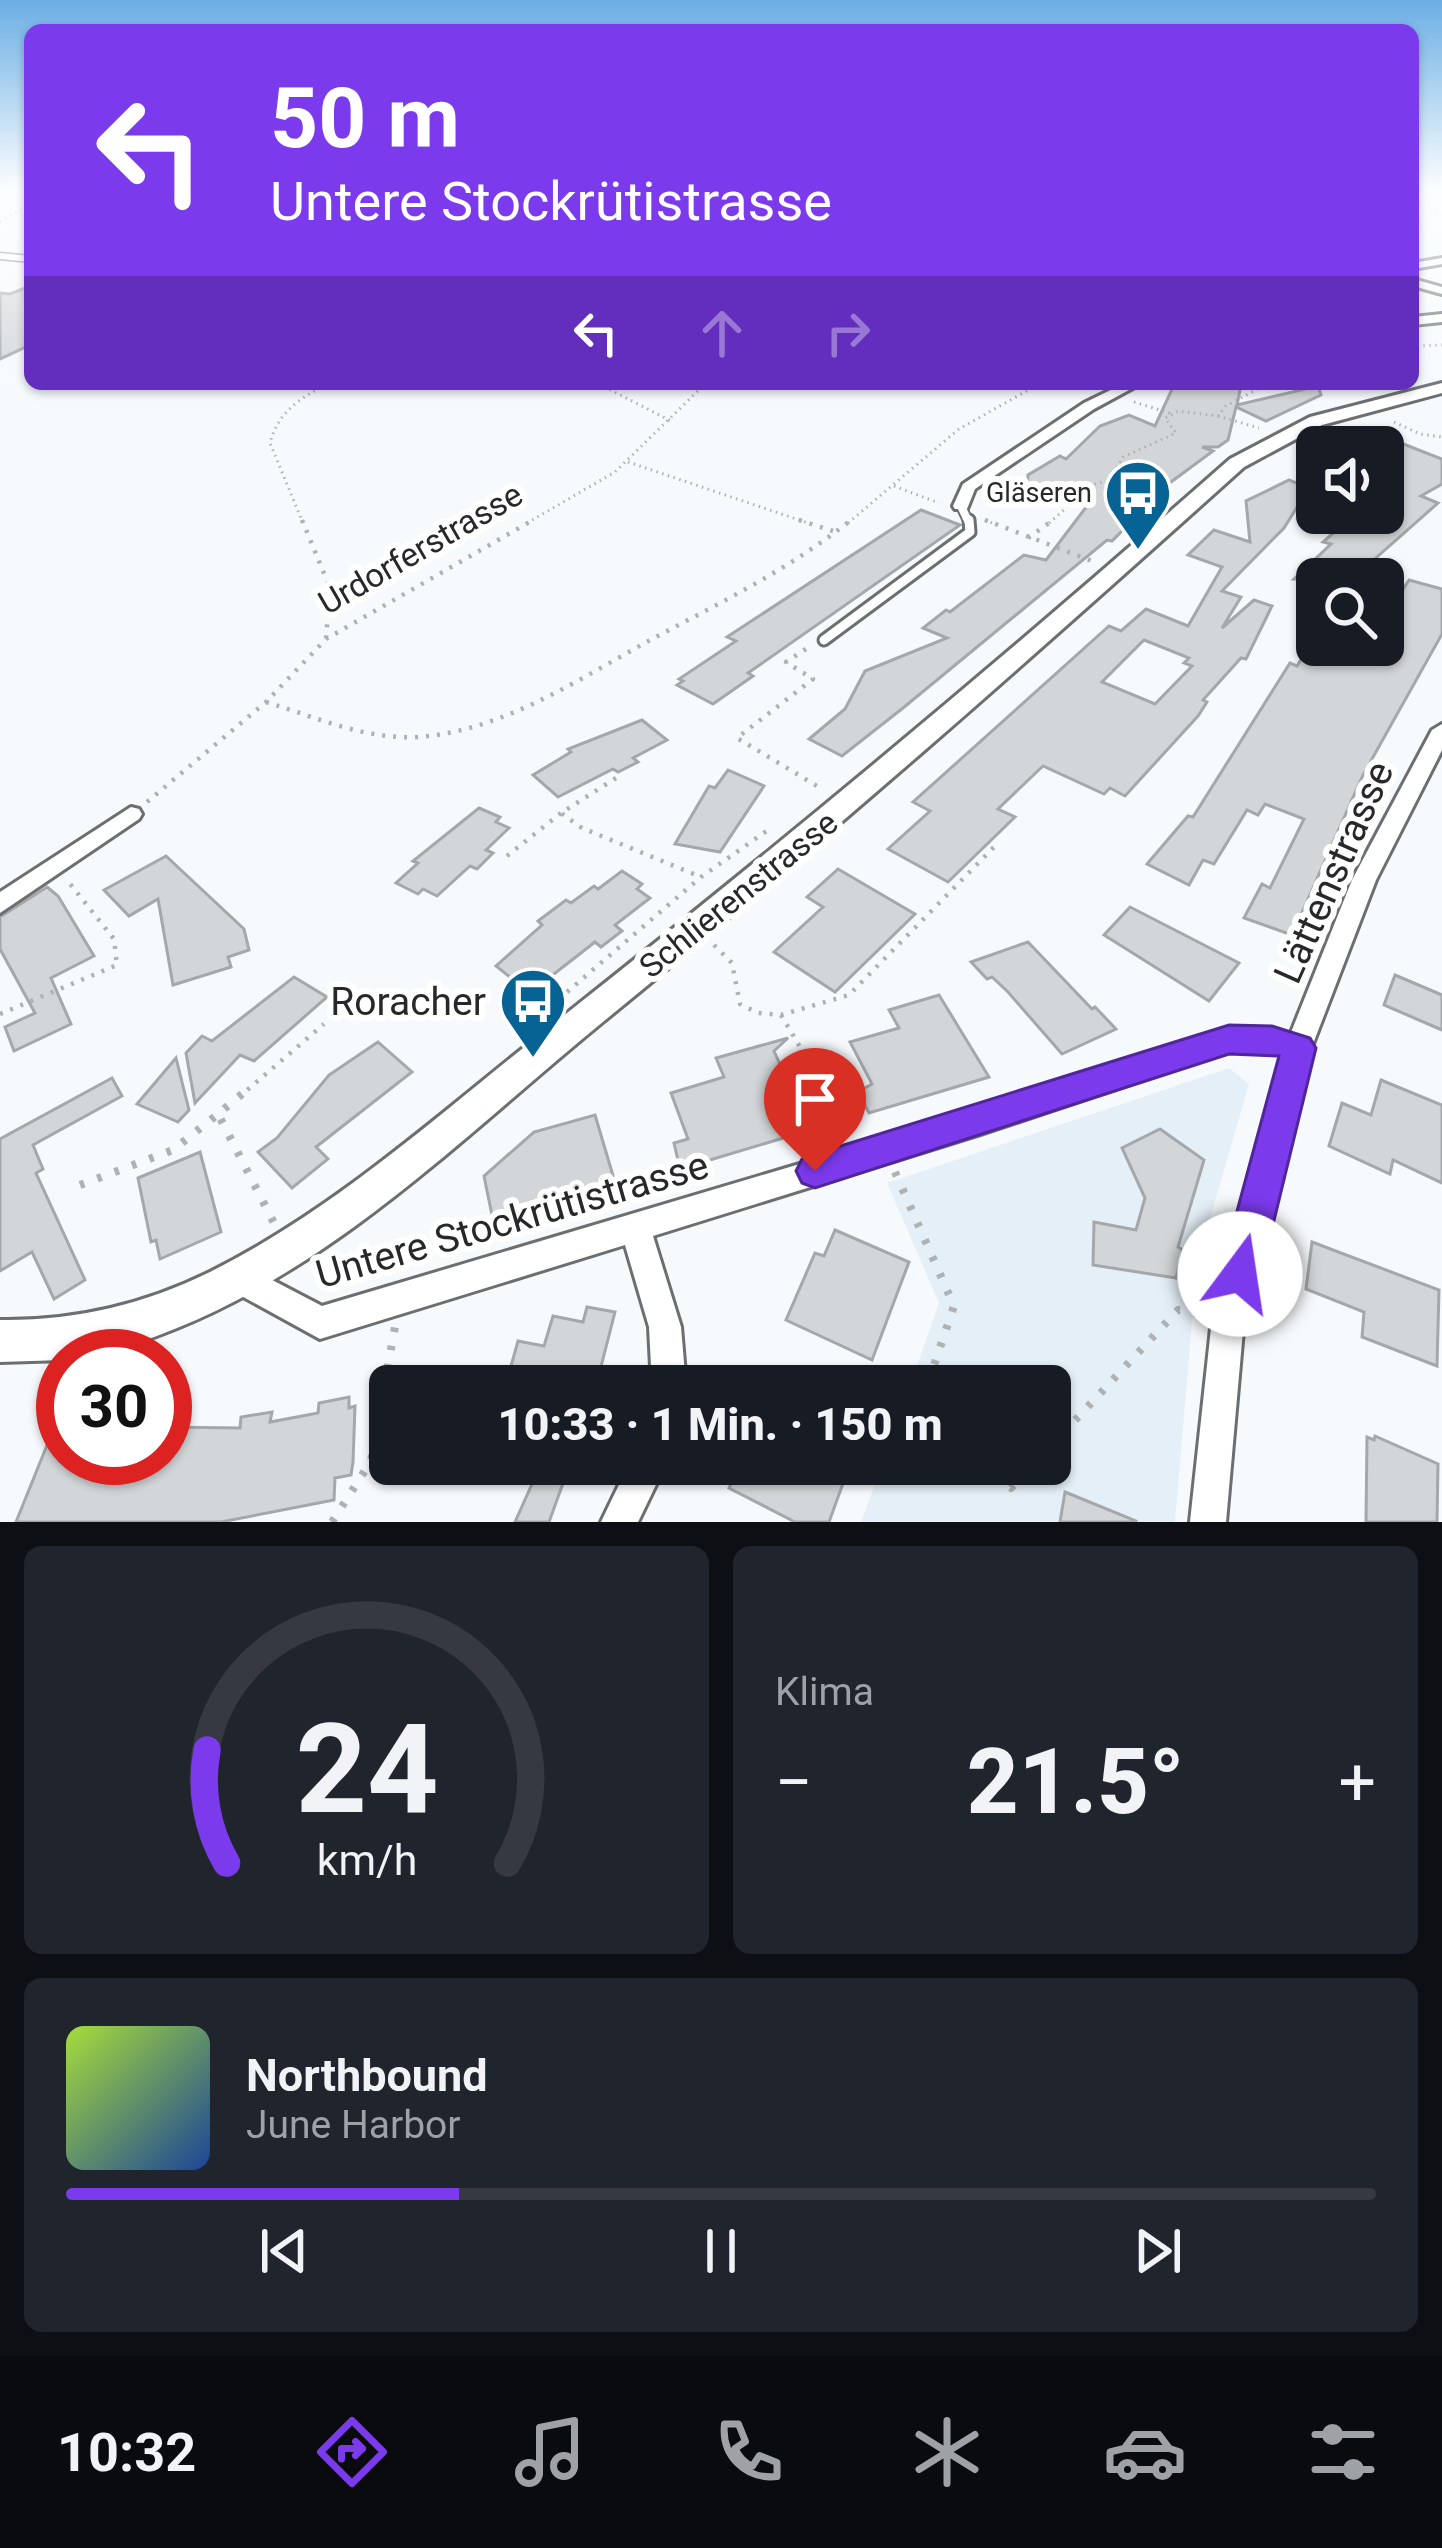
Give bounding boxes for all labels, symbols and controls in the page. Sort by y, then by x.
text: 50 m [270,69,460,168]
icon: left [72,72,228,228]
text: Untere Stockrütistrasse [270,170,832,233]
icon: left [563,300,629,366]
icon: ahead [689,300,755,366]
icon: right [815,300,881,366]
map controls [1296,426,1404,666]
button: sound [1296,426,1404,534]
bus stop icon: Gläseren [1103,458,1173,552]
street label: Urdorferstrasse [311,474,529,623]
place label: Gläseren [986,477,1092,509]
button: search [1296,558,1404,666]
street label: Lättenstrasse [1265,755,1403,990]
street label: Schlierenstrasse [632,803,845,986]
bus stop icon: Roracher [498,966,568,1060]
place label: Roracher [330,979,486,1025]
pin [764,1048,866,1171]
icon: arrive [782,1066,848,1132]
street label: Untere Stockrütistrasse [311,1142,714,1298]
position arrow [1177,1211,1303,1337]
speed limit sign: 30 [36,1329,192,1485]
text: 10:33 · 1 Min. · 150 m [497,1398,943,1451]
text: Klima [775,1669,874,1715]
text: 24 [295,1696,438,1842]
text: 21.5° [967,1730,1185,1835]
text: − [775,1744,813,1821]
text: + [1339,1744,1376,1821]
text: km/h [316,1835,417,1885]
text: Northbound [246,2049,488,2102]
text: June Harbor [246,2102,461,2148]
icon: previous [251,2218,317,2284]
icon: pause [688,2218,754,2284]
icon: next [1125,2218,1191,2284]
icon: directions [310,2410,394,2494]
icon: music [508,2410,592,2494]
icon: phone [707,2410,791,2494]
icon: climate [905,2410,989,2494]
icon: car [1103,2410,1187,2494]
icon: filters [1301,2410,1385,2494]
text: 10:32 [57,2421,196,2484]

